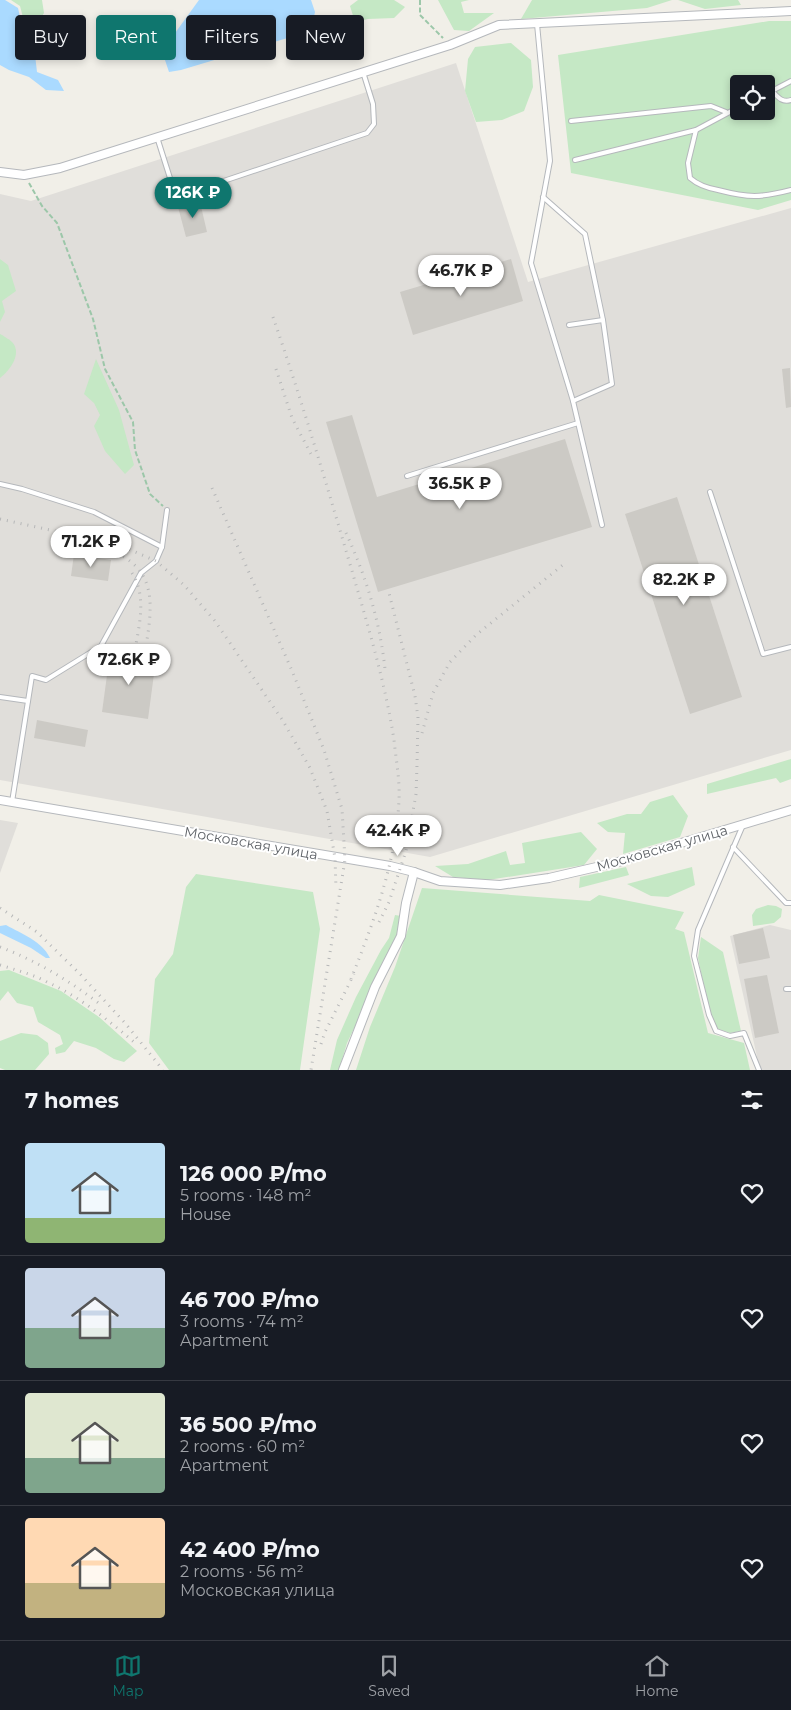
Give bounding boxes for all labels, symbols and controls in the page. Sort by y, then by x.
chip: Buy [15,15,86,60]
chip: Rent [96,15,176,60]
chip: Filters [186,15,276,60]
chip: New [286,15,364,60]
map controls [730,75,775,120]
button: locate [730,75,775,120]
pin: 126K ₽ [152,176,234,219]
text: 126K ₽ [166,183,220,202]
pin: 46.7K ₽ [415,254,507,297]
text: 46.7K ₽ [429,261,493,280]
pin: 36.5K ₽ [414,468,506,510]
text: 36.5K ₽ [429,474,491,493]
pin: 71.2K ₽ [45,526,137,568]
text: 71.2K ₽ [62,532,120,551]
pin: 82.2K ₽ [638,564,730,606]
text: 82.2K ₽ [653,570,715,589]
pin: 72.6K ₽ [83,644,175,686]
text: 72.6K ₽ [98,650,160,669]
pin: 42.4K ₽ [352,814,444,857]
text: 42.4K ₽ [366,821,430,840]
street label: Московская улица [594,821,730,875]
street label: Московская улица [183,822,319,864]
icon: filters [738,1086,766,1114]
text: 7 homes [25,1088,119,1113]
text: 126 000 ₽/mo [180,1161,327,1186]
icon: home [65,1163,125,1223]
icon: heart [738,1179,766,1207]
text: 5 rooms · 148 m² [180,1186,312,1205]
text: House [180,1205,231,1224]
text: 46 700 ₽/mo [180,1287,319,1312]
icon: home [65,1288,125,1348]
icon: heart [738,1304,766,1332]
text: 3 rooms · 74 m² [180,1312,304,1331]
text: Apartment [180,1331,269,1350]
text: 36 500 ₽/mo [180,1412,317,1437]
icon: home [65,1413,125,1473]
icon: heart [738,1429,766,1457]
text: 2 rooms · 60 m² [180,1437,305,1456]
text: Apartment [180,1456,269,1475]
text: 42 400 ₽/mo [180,1537,320,1562]
icon: home [65,1538,125,1598]
icon: heart [738,1554,766,1582]
text: 2 rooms · 56 m² [180,1562,304,1581]
text: Московская улица [180,1581,335,1600]
tab: Map [112,1652,144,1700]
tab: Saved [368,1652,410,1700]
tab: Home [635,1652,679,1700]

